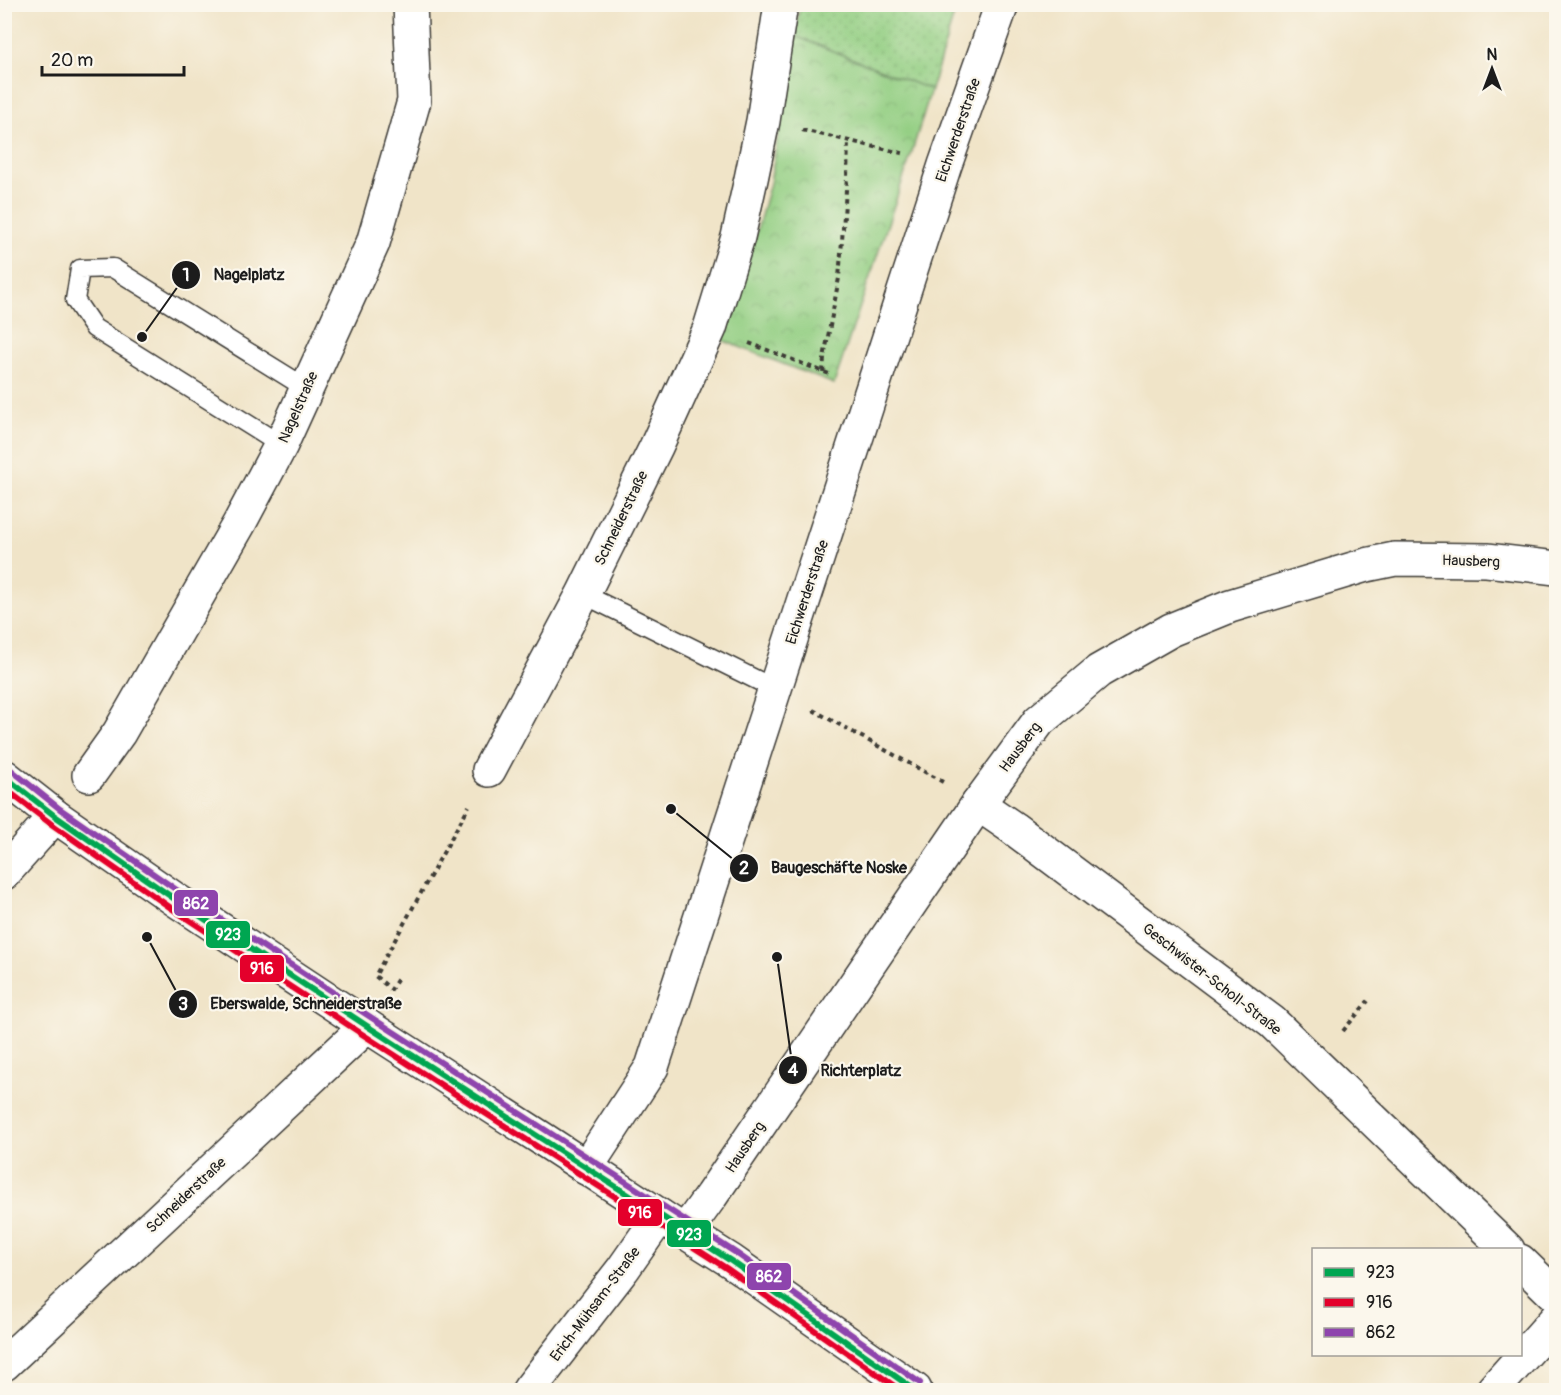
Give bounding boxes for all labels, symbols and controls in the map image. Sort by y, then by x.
scale bar [42,39,184,77]
north arrow [1462,39,1522,99]
text: N [1487,45,1498,65]
text: 20 m [51,49,93,72]
street label: Eichwerderstraße [932,75,985,185]
callout: Nagelplatz [171,258,296,292]
text: 1 [182,264,190,287]
text: Nagelplatz [213,265,285,285]
street label: Nagelstraße [274,368,323,446]
street label: Schneiderstraße [590,467,653,569]
street label: Eichwerderstraße [782,537,833,647]
street label: Hausberg [1442,551,1500,572]
street label: Hausberg [995,718,1045,776]
callout: Baugeschäfte Noske [729,851,919,885]
text: 2 [739,857,749,880]
text: Baugeschäfte Noske [771,858,908,878]
line badge: 862 [173,889,219,917]
text: 862 [183,894,209,914]
street label: Geschwister-Scholl-Straße [1138,919,1285,1040]
line badge: 923 [205,920,251,949]
text: 923 [215,925,241,945]
line badge: 916 [239,954,285,983]
text: 916 [250,959,274,979]
callout: Eberswalde, Schneiderstraße [168,987,413,1021]
text: 3 [178,993,188,1016]
text: Eberswalde, Schneiderstraße [210,994,403,1014]
callout: Richterplatz [778,1053,913,1087]
text: 4 [788,1059,799,1082]
text: Richterplatz [821,1061,902,1081]
street label: Hausberg [721,1118,770,1177]
street label: Schneiderstraße [142,1153,231,1237]
line badge: 916 [617,1198,663,1227]
text: 916 [628,1203,652,1223]
line badge: 923 [666,1219,712,1248]
text: 923 [676,1225,702,1245]
street label: Erich-Mühsam-Straße [546,1243,645,1365]
legend [1312,1248,1522,1356]
text: 923 [1366,1261,1395,1284]
line badge: 862 [746,1262,792,1291]
text: 862 [756,1267,782,1287]
text: 916 [1366,1291,1393,1314]
text: 862 [1366,1321,1396,1344]

